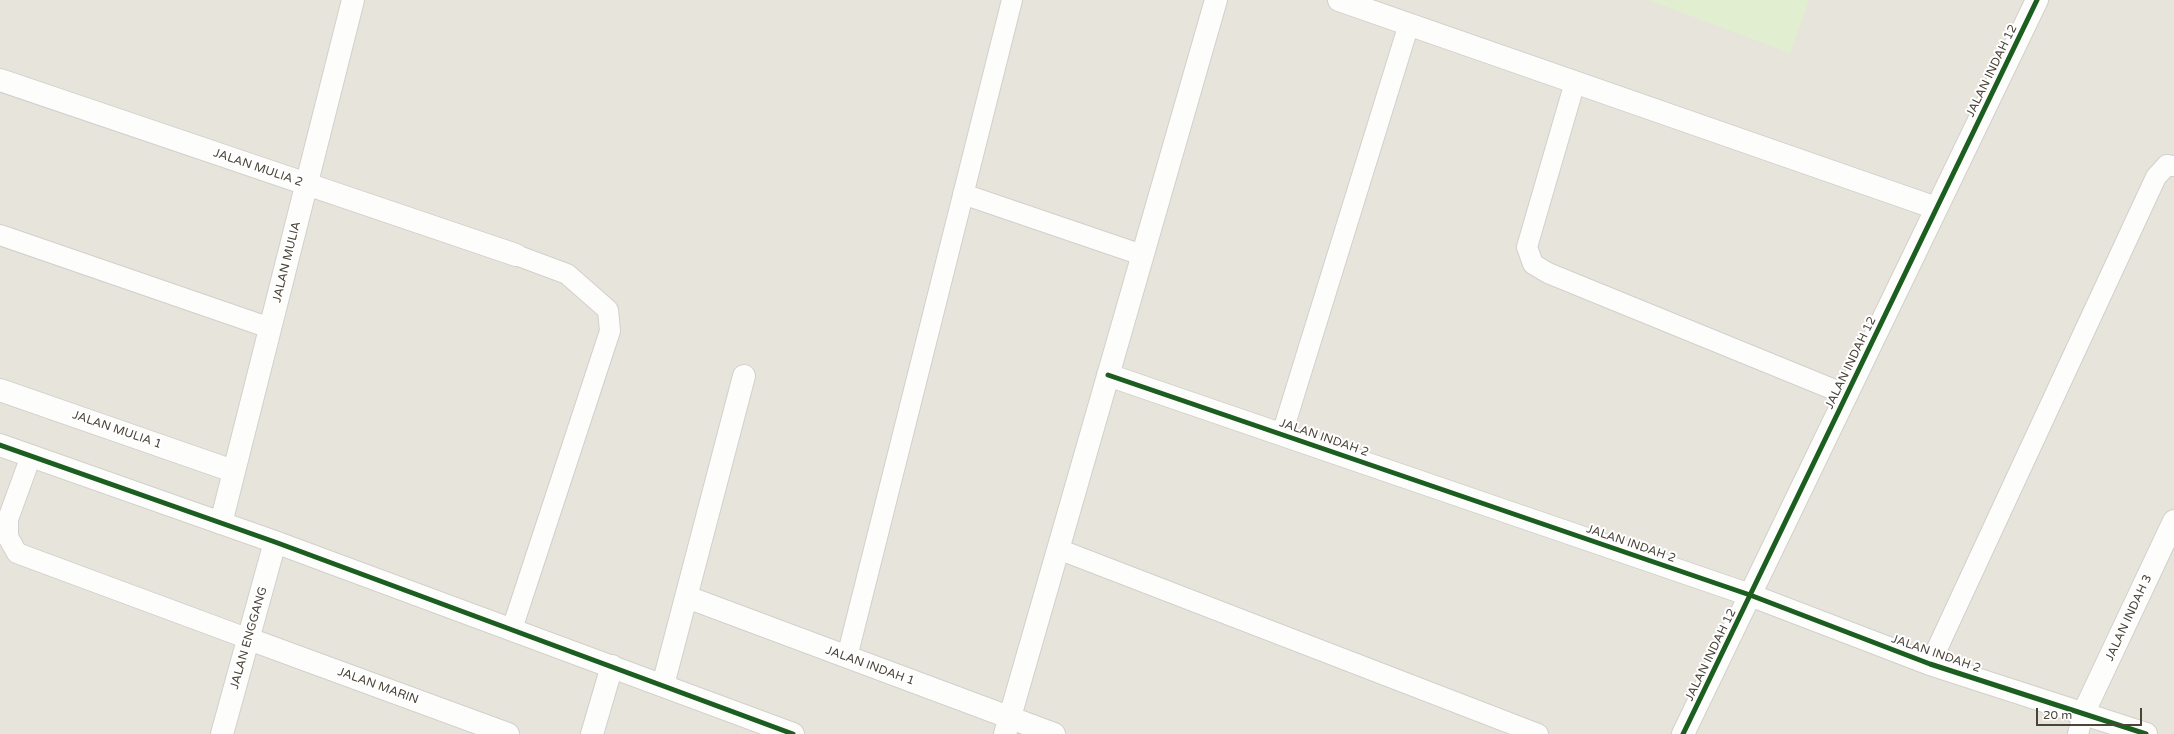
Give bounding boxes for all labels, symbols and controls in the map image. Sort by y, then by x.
street label: JALAN INDAH 12 [1963,22,2021,120]
street label: JALAN MULIA 2 [211,146,305,190]
street label: JALAN MULIA [270,220,304,304]
street label: JALAN INDAH 12 [1822,314,1880,412]
street label: JALAN MULIA 1 [70,408,164,452]
street label: JALAN INDAH 2 [1277,416,1371,460]
street label: JALAN INDAH 2 [1584,522,1678,566]
street label: JALAN INDAH 3 [2103,573,2155,663]
street label: JALAN ENGGANG [227,585,271,691]
street label: JALAN INDAH 12 [1682,606,1740,704]
street label: JALAN INDAH 2 [1889,632,1983,676]
street label: JALAN INDAH 1 [824,643,916,689]
street label: JALAN MARIN [336,665,420,707]
scale bar [2038,700,2144,726]
text: 20 m [2043,708,2072,722]

